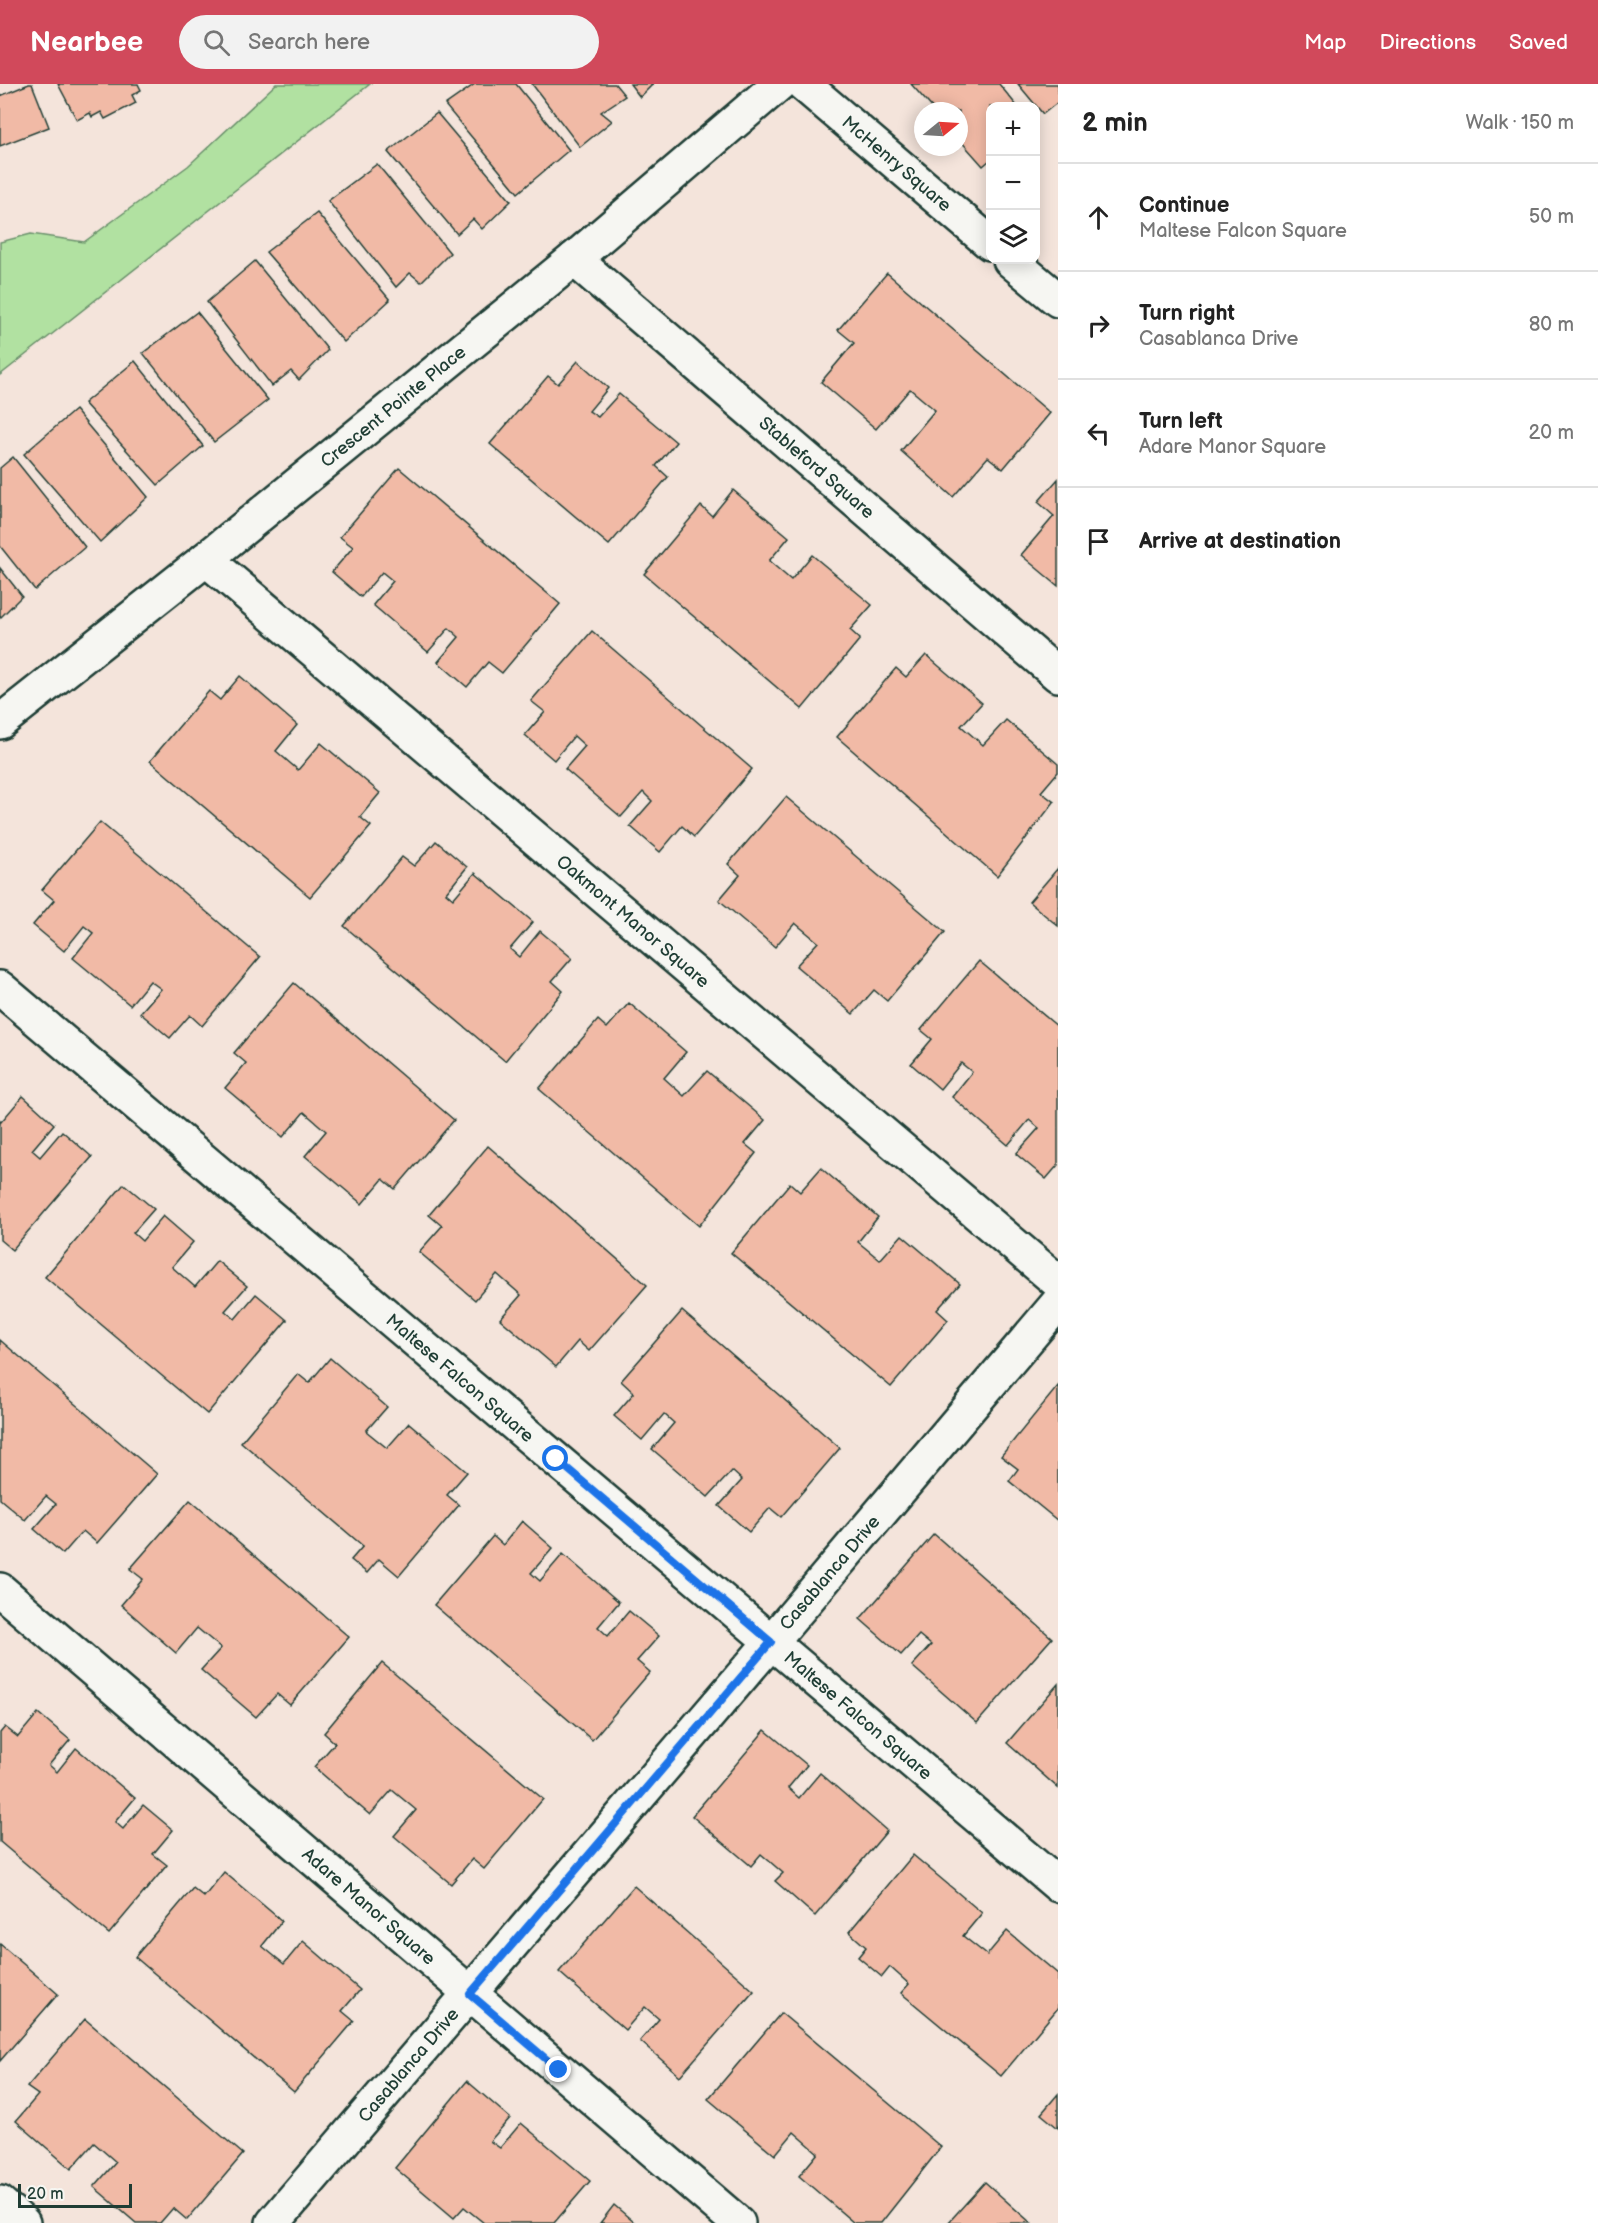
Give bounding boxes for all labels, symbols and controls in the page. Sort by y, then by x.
search box [179,15,599,69]
text: Nearbee [30,26,143,59]
icon: search [200,26,233,59]
text: Search here [248,29,370,56]
text: Map [1304,30,1347,55]
text: Directions [1380,30,1476,55]
text: Saved [1509,30,1568,55]
north arrow [914,102,968,156]
map controls [986,102,1040,264]
button: + [986,102,1040,156]
text: 2 min [1082,108,1148,139]
street label: McHenry Square [838,111,956,216]
text: Walk · 150 m [1465,111,1574,135]
button: − [986,156,1040,210]
text: Continue [1139,192,1229,219]
icon: ahead [1082,201,1115,234]
text: 50 m [1529,205,1574,229]
button: layers [986,210,1040,264]
text: Maltese Falcon Square [1139,219,1347,243]
text: Turn right [1139,300,1235,327]
icon: right [1082,309,1115,342]
text: 80 m [1529,313,1574,337]
text: Casablanca Drive [1139,327,1298,351]
street label: Crescent Pointe Place [316,341,470,472]
text: Turn left [1139,408,1223,435]
street label: Stableford Square [755,412,879,523]
icon: left [1082,417,1115,450]
text: 20 m [1529,421,1574,445]
text: Adare Manor Square [1139,435,1326,459]
icon: arrive [1082,525,1115,558]
text: Arrive at destination [1139,528,1341,555]
street label: Oakmont Manor Square [552,851,714,992]
street label: Maltese Falcon Square [382,1309,538,1447]
route start [542,1445,568,1471]
street label: Casablanca Drive [775,1511,884,1634]
street label: Maltese Falcon Square [780,1647,937,1784]
street label: Adare Manor Square [298,1844,440,1969]
street label: Casablanca Drive [354,2004,463,2126]
route end [545,2056,571,2082]
scale bar [18,2181,132,2208]
text: 20 m [27,2185,63,2204]

